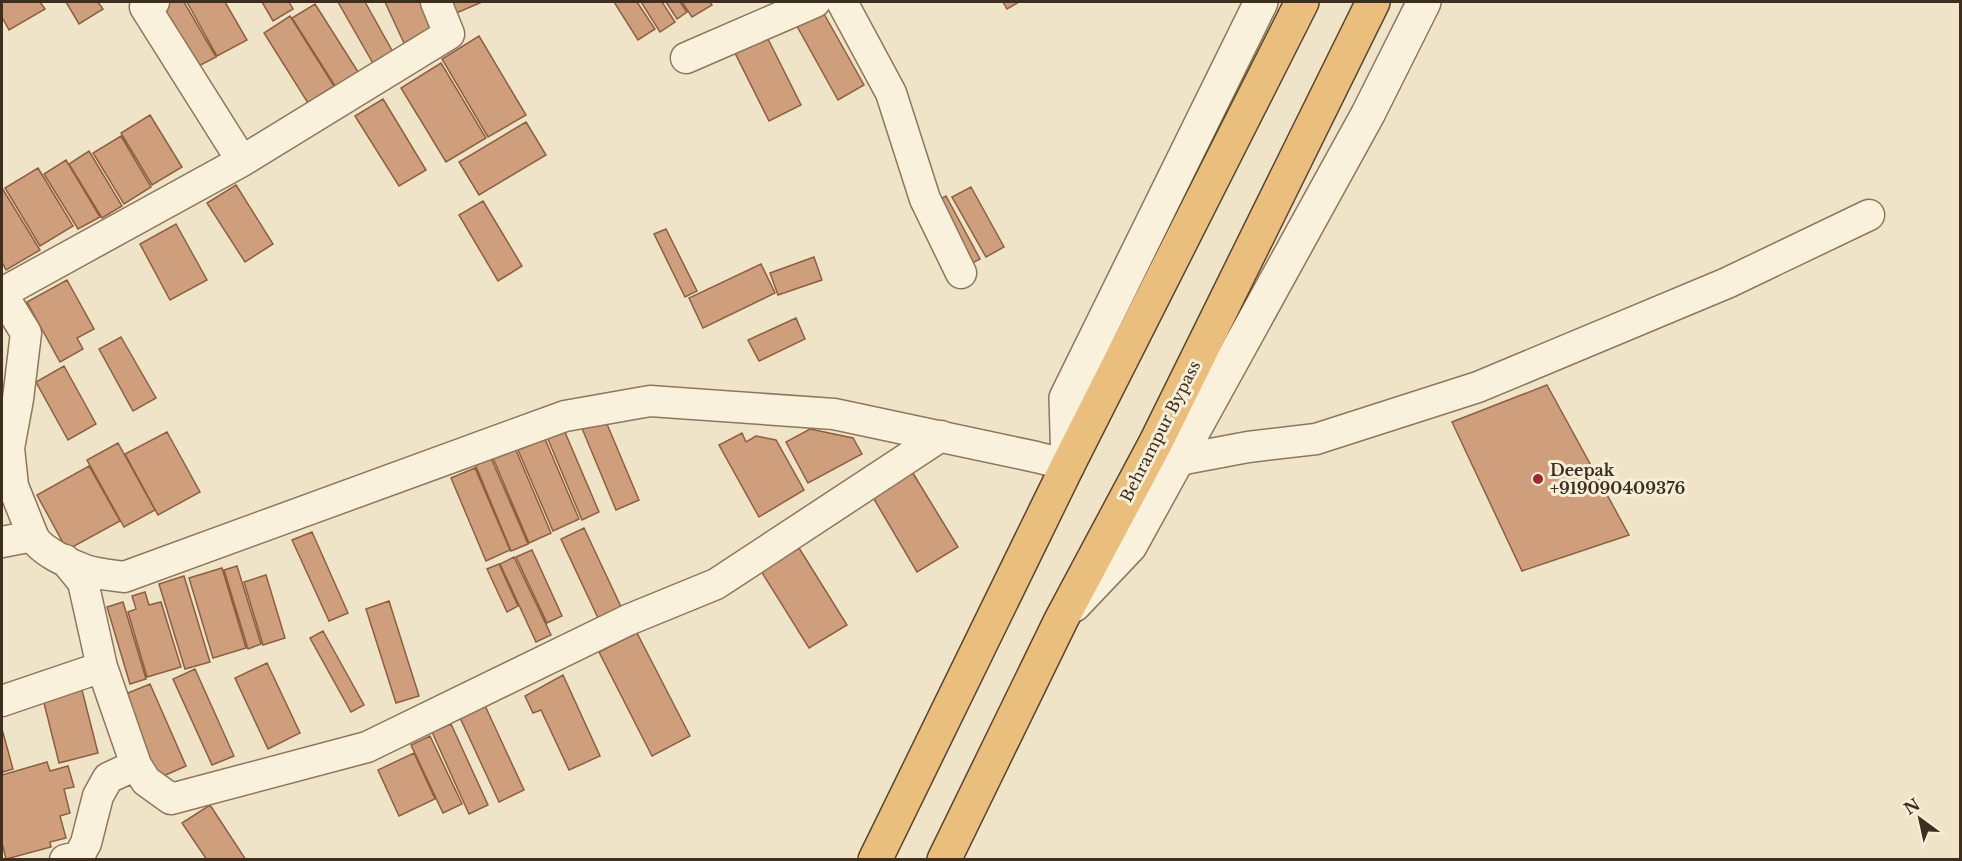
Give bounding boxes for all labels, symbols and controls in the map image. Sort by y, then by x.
street label: Behrampur Bypass [1116,357,1204,505]
place label: Deepak +919090409376 [1550,460,1685,498]
marker: Deepak +919090409376 [1531,472,1545,486]
north arrow [1890,789,1950,849]
text: N [1900,794,1924,819]

